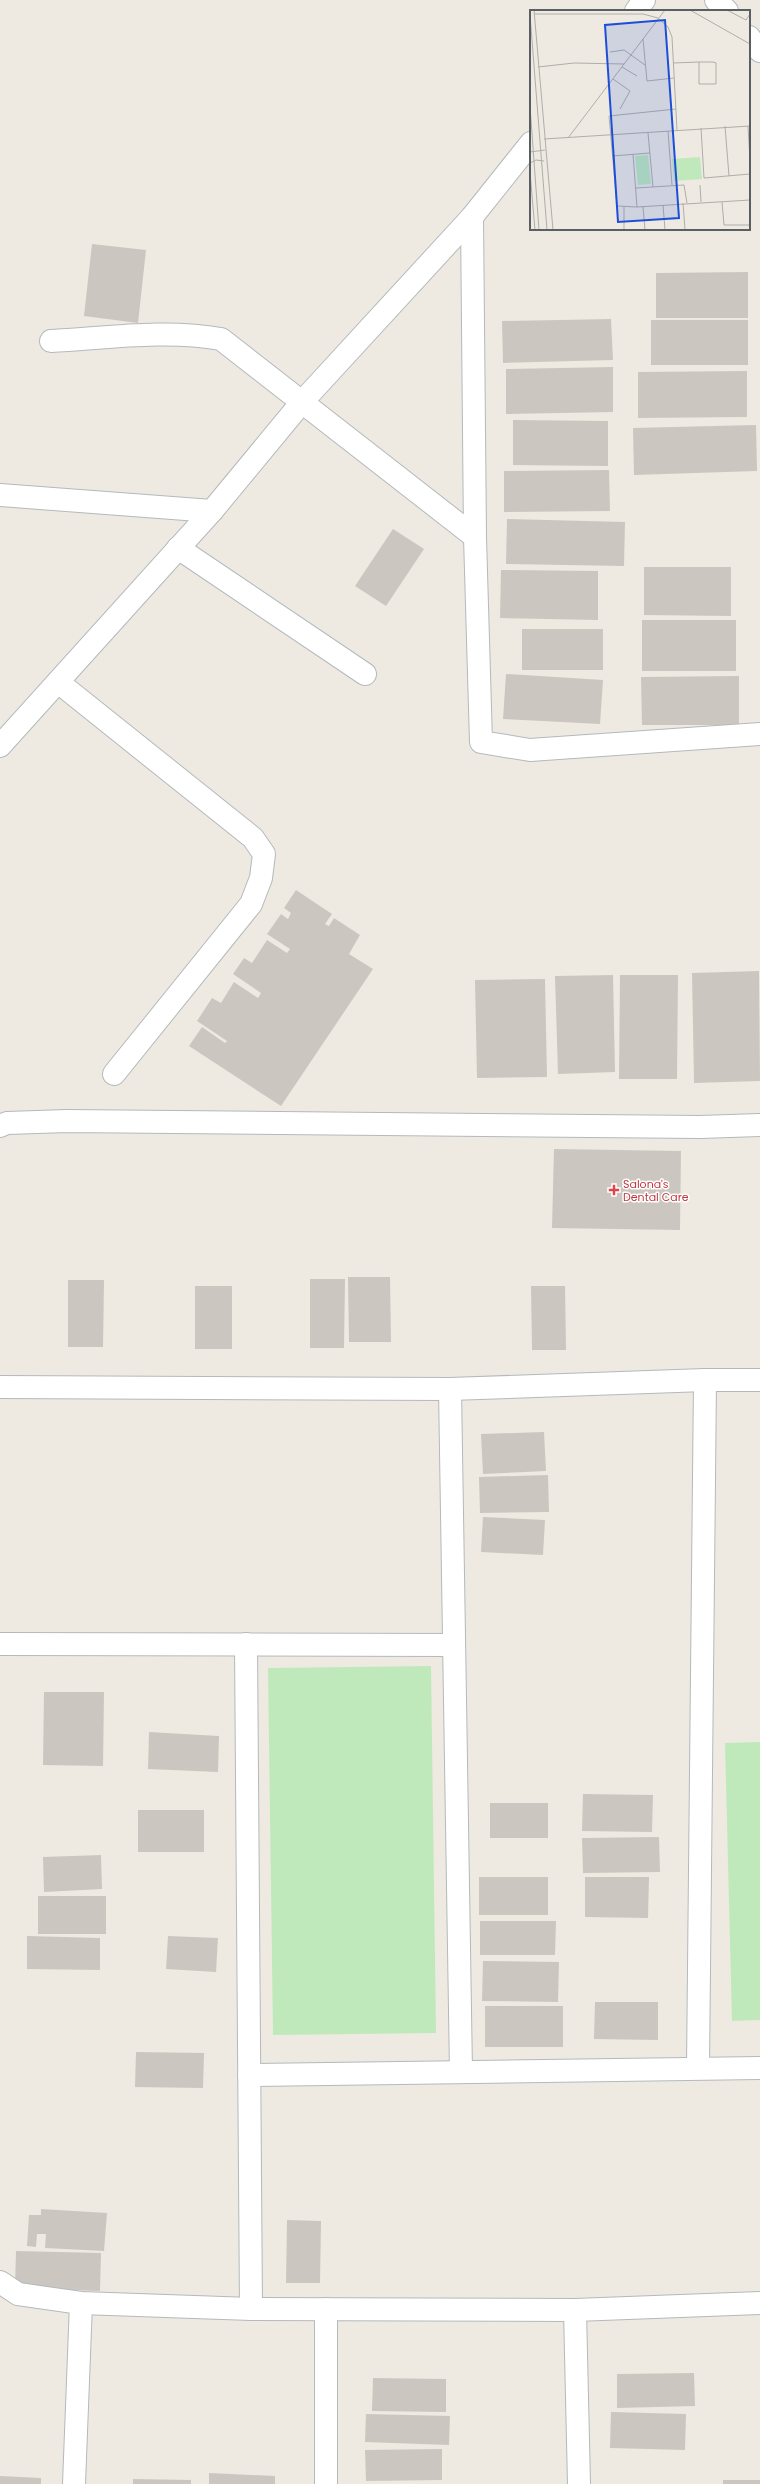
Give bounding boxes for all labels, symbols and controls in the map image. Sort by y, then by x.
inset map [530,10,750,230]
place label: Salona's Dental Care [623,1176,689,1205]
marker: Salona's Dental Care [608,1184,620,1196]

